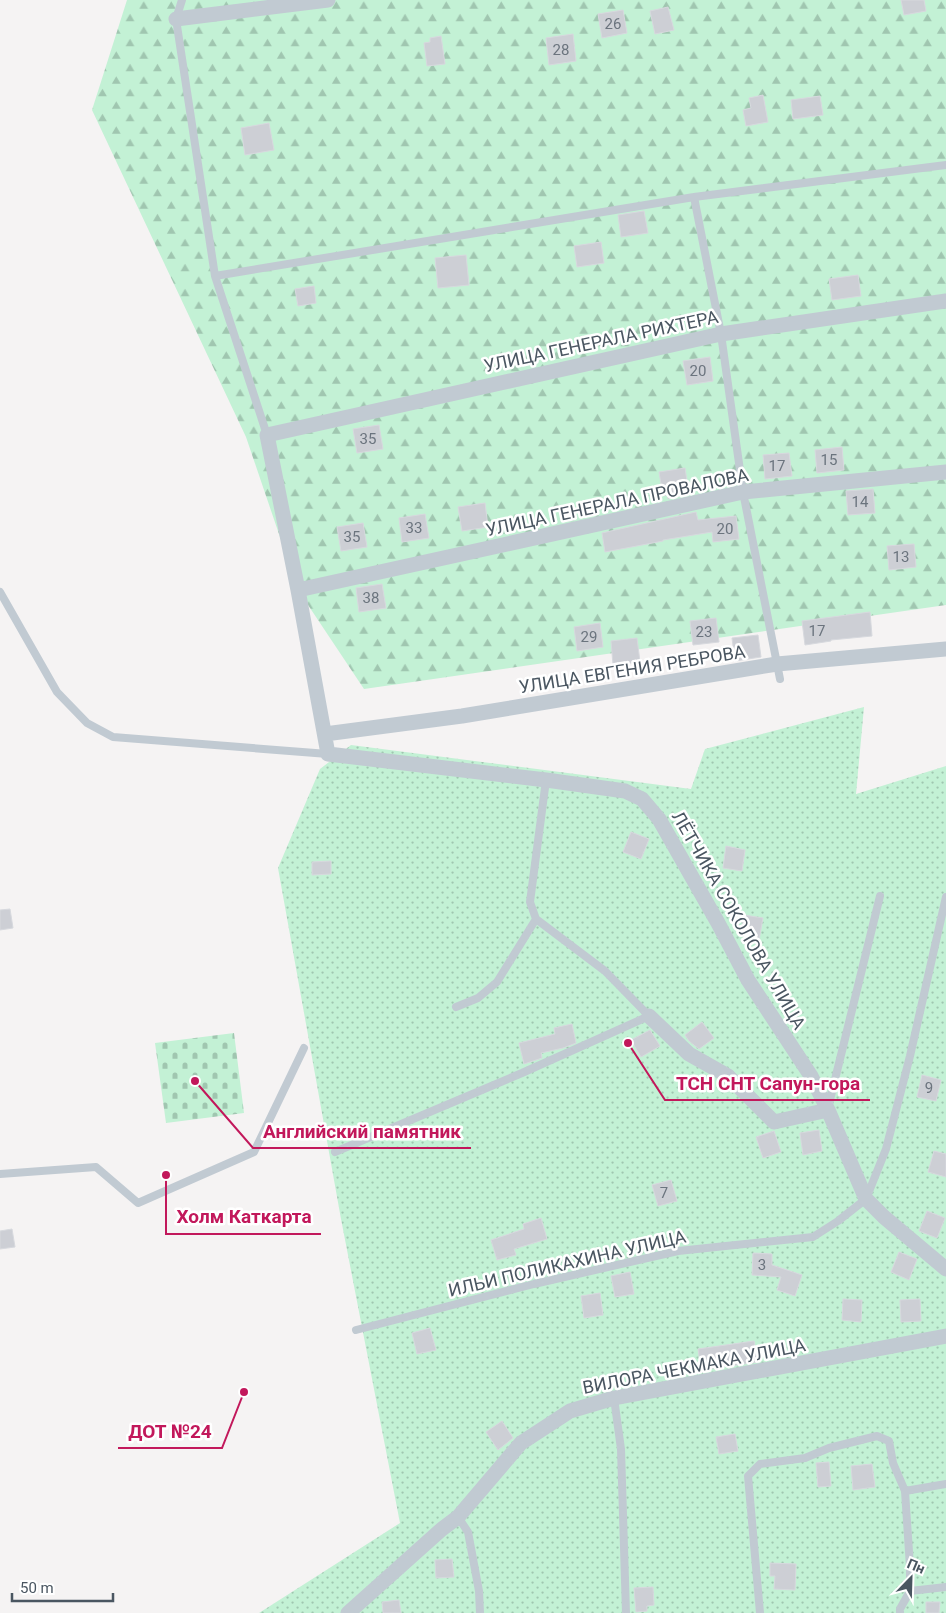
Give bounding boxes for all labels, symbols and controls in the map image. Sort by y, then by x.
house number: 26 [605,15,621,33]
house number: 28 [553,41,569,59]
street label: УЛИЦА ГЕНЕРАЛА РИХТЕРА [482,306,720,376]
house number: 20 [690,362,706,380]
house number: 35 [360,430,376,448]
house number: 15 [821,451,837,469]
house number: 17 [769,457,785,475]
street label: УЛИЦА ГЕНЕРАЛА ПРОВАЛОВА [484,464,751,540]
house number: 14 [852,493,869,511]
house number: 33 [406,519,422,537]
house number: 20 [717,520,733,538]
house number: 35 [344,528,360,546]
house number: 13 [893,548,909,566]
house number: 38 [363,589,379,607]
house number: 17 [809,622,825,640]
house number: 23 [696,623,712,641]
house number: 29 [581,628,597,646]
street label: УЛИЦА ЕВГЕНИЯ РЕБРОВА [517,641,747,697]
street label: ЛЁТЧИКА СОКОЛОВА УЛИЦА [668,807,810,1033]
callout: ТСН СНТ Сапун-гора [665,1066,870,1100]
text: ТСН СНТ Сапун-гора [676,1072,860,1095]
house number: 9 [925,1079,933,1097]
callout: Английский памятник [253,1114,471,1148]
text: Английский памятник [263,1120,461,1143]
house number: 7 [660,1184,668,1202]
callout: Холм Каткарта [166,1200,321,1234]
text: Холм Каткарта [176,1205,312,1228]
street label: ИЛЬИ ПОЛИКАХИНА УЛИЦА [446,1225,688,1301]
house number: 3 [758,1256,766,1274]
street label: ВИЛОРА ЧЕКМАКА УЛИЦА [581,1334,808,1398]
callout: ДОТ №24 [118,1414,222,1448]
text: ДОТ №24 [128,1420,212,1443]
north arrow [886,1553,936,1603]
text: Пн [905,1555,927,1577]
scale bar [12,1570,114,1602]
text: 50 m [20,1579,54,1597]

